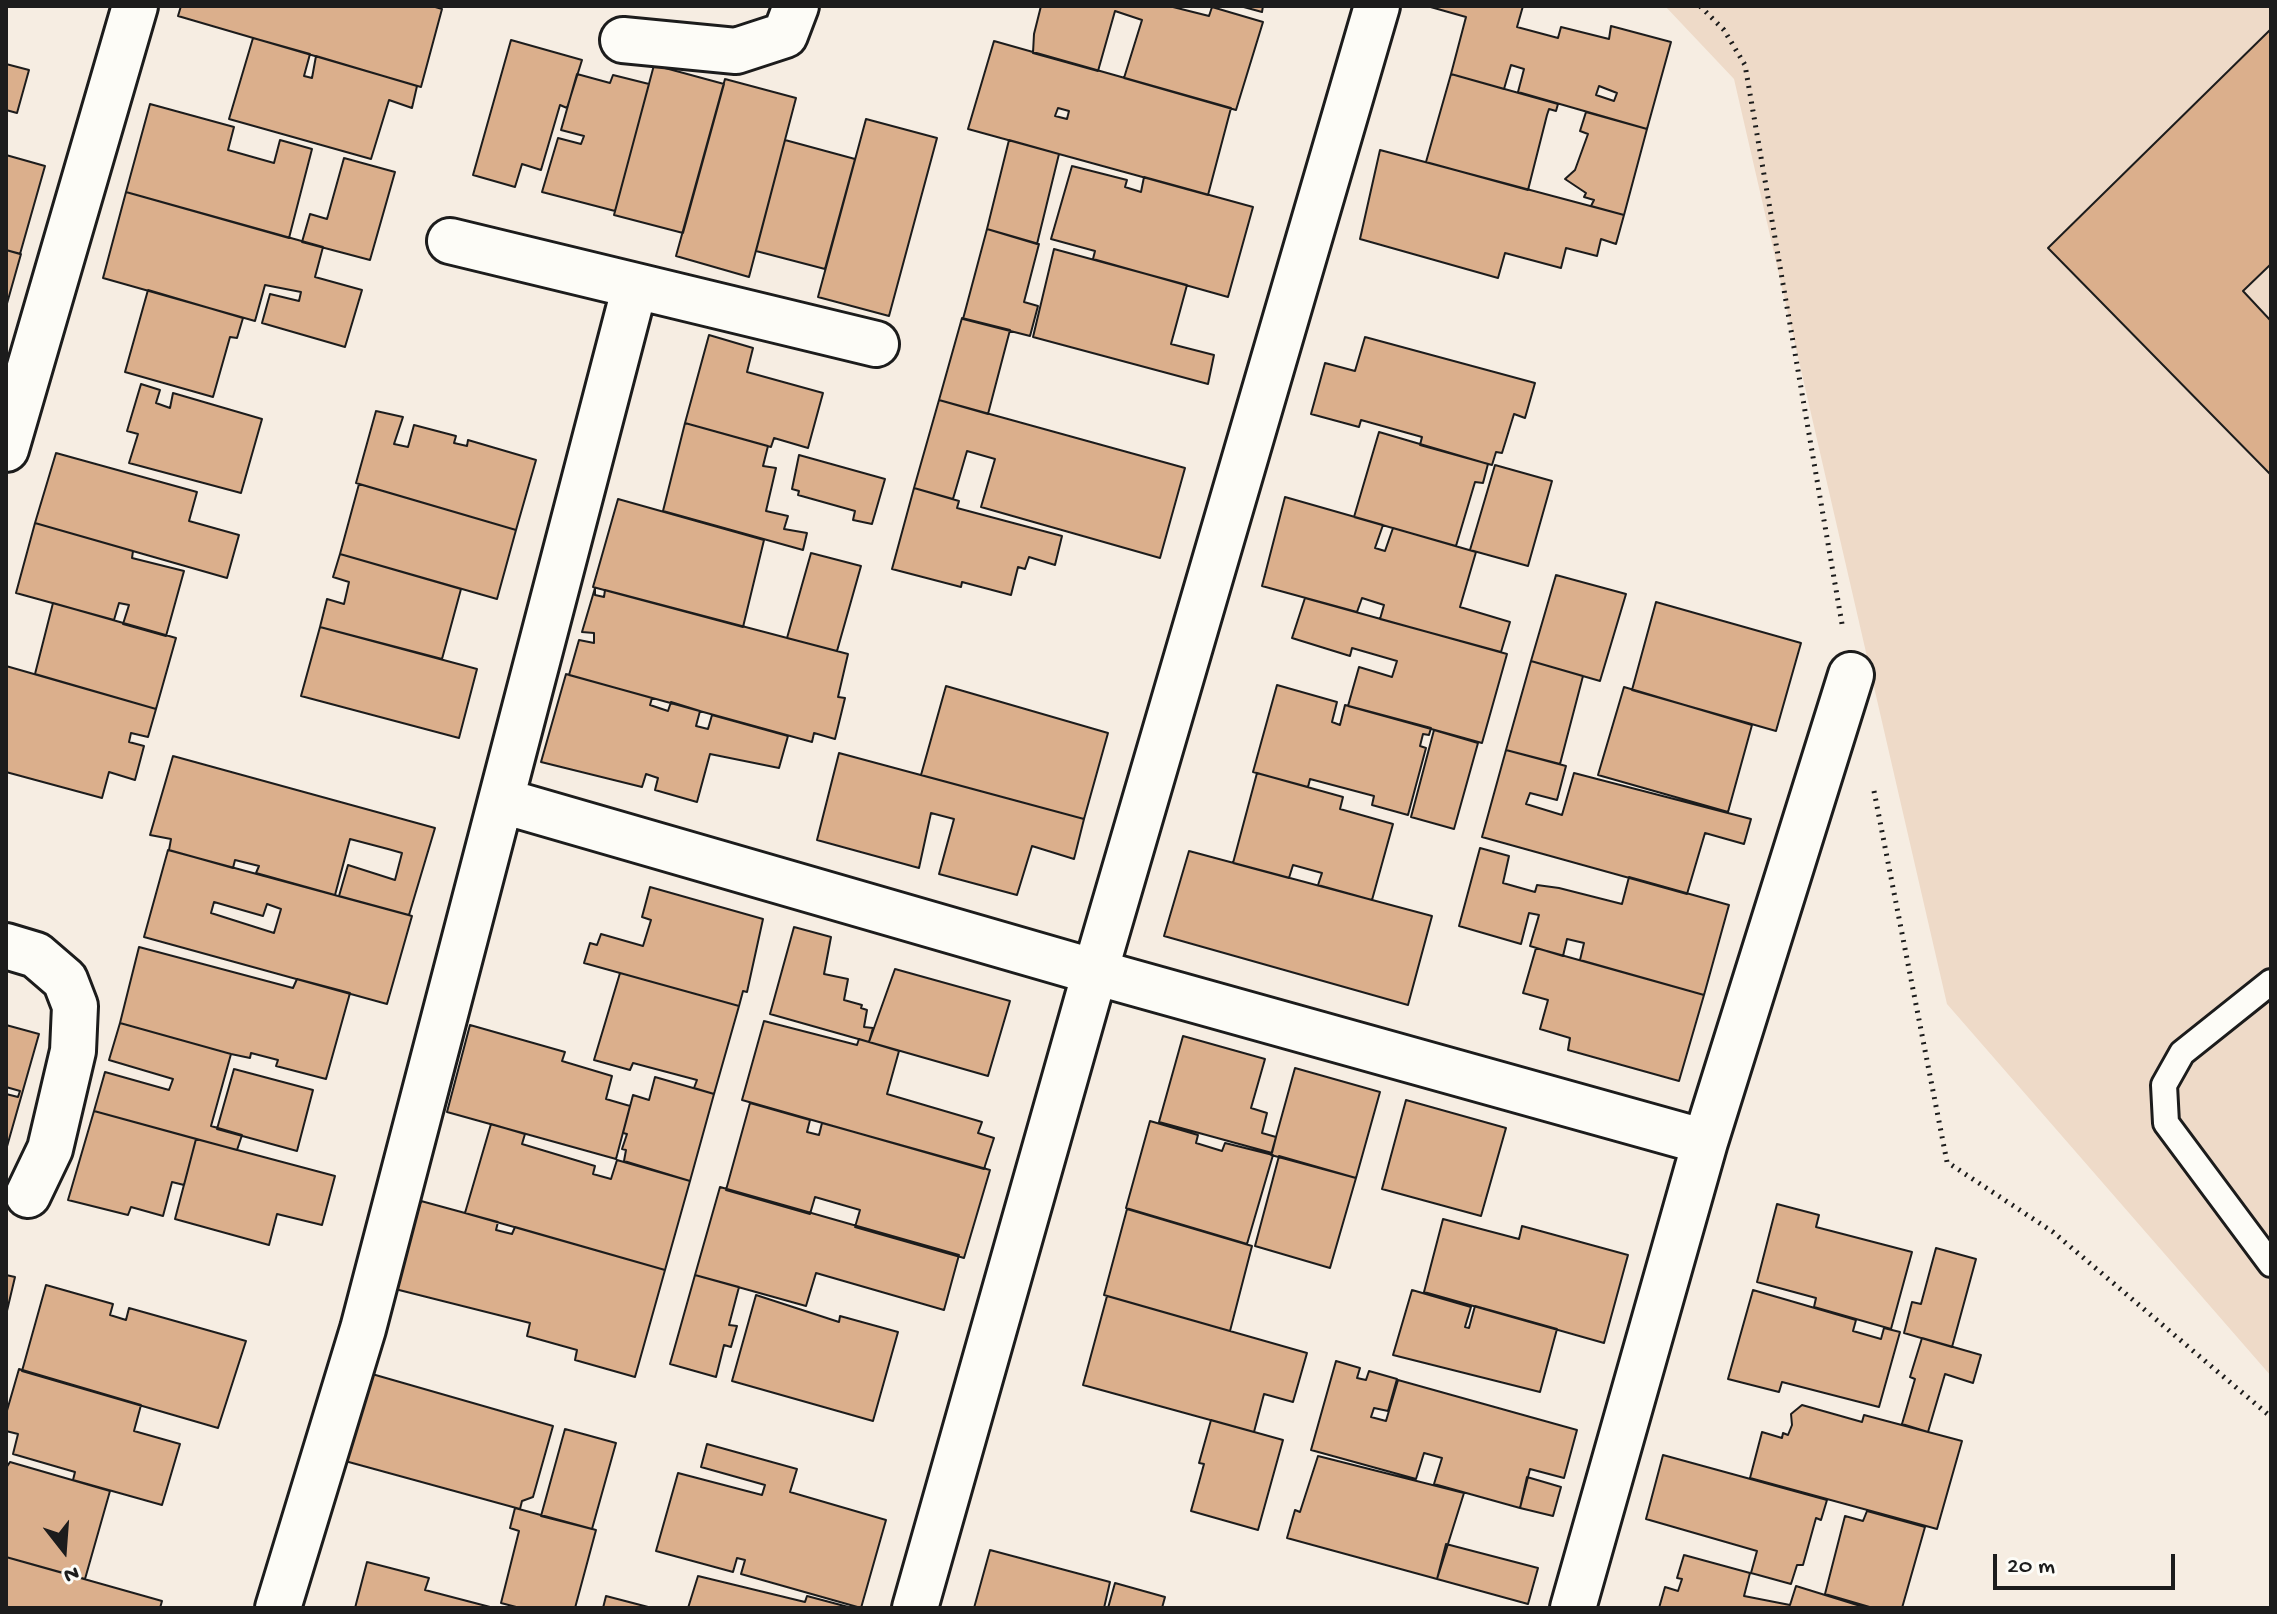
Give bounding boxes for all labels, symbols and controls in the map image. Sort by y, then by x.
north arrow [24,1510,104,1590]
scale bar [1997,1538,2179,1588]
text: 20 m [2007,1553,2055,1582]
text: N [60,1558,82,1587]

